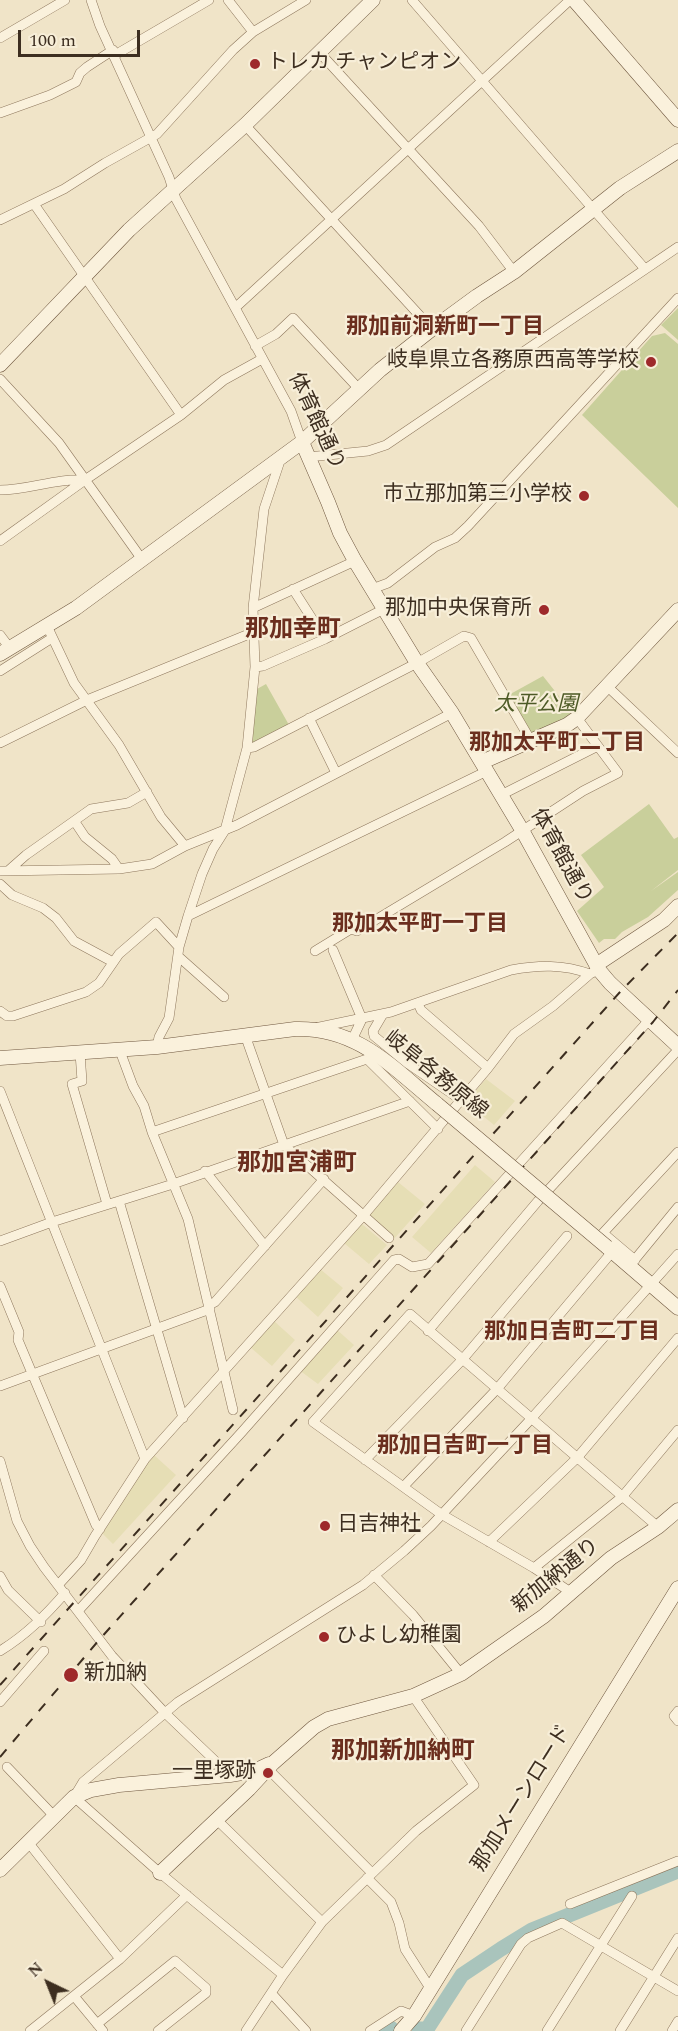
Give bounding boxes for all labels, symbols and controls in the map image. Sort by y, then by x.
scale bar [21,18,142,56]
text: 100 m [29,27,76,54]
place label: トレカ チャンピオン [267,51,461,77]
marker: トレカ チャンピオン [248,57,262,71]
district label: 那加前洞新町一丁目 [346,316,544,342]
place label: 岐阜県立各務原西高等学校 [387,349,639,375]
marker: 岐阜県立各務原西高等学校 [644,355,658,369]
street label: 体育館通り [281,369,349,475]
place label: 市立那加第三小学校 [383,483,572,509]
marker: 市立那加第三小学校 [577,489,591,503]
place label: 那加中央保育所 [385,597,532,623]
marker: 那加中央保育所 [537,603,551,617]
district label: 那加幸町 [245,617,341,645]
park label: 太平公園 [494,693,578,719]
district label: 那加太平町二丁目 [469,732,645,758]
street label: 体育館通り [524,805,596,909]
district label: 那加太平町一丁目 [332,913,508,939]
street label: 岐阜各務原線 [378,1027,492,1125]
district label: 那加宮浦町 [237,1151,357,1179]
district label: 那加日吉町二丁目 [484,1321,660,1347]
district label: 那加日吉町一丁目 [377,1435,553,1461]
place label: 日吉神社 [337,1513,421,1539]
marker: 日吉神社 [318,1519,332,1533]
street label: 新加納通り [508,1534,606,1620]
place label: ひよし幼稚園 [336,1624,462,1650]
marker: ひよし幼稚園 [317,1630,331,1644]
place label: 新加納 [84,1662,147,1688]
marker: 新加納 [62,1666,80,1684]
street label: 那加メーンロード [468,1721,578,1877]
district label: 那加新加納町 [331,1739,475,1767]
place label: 一里塚跡 [172,1760,256,1786]
marker: 一里塚跡 [261,1766,275,1780]
north arrow [18,1953,78,2013]
text: N [23,1957,49,1983]

